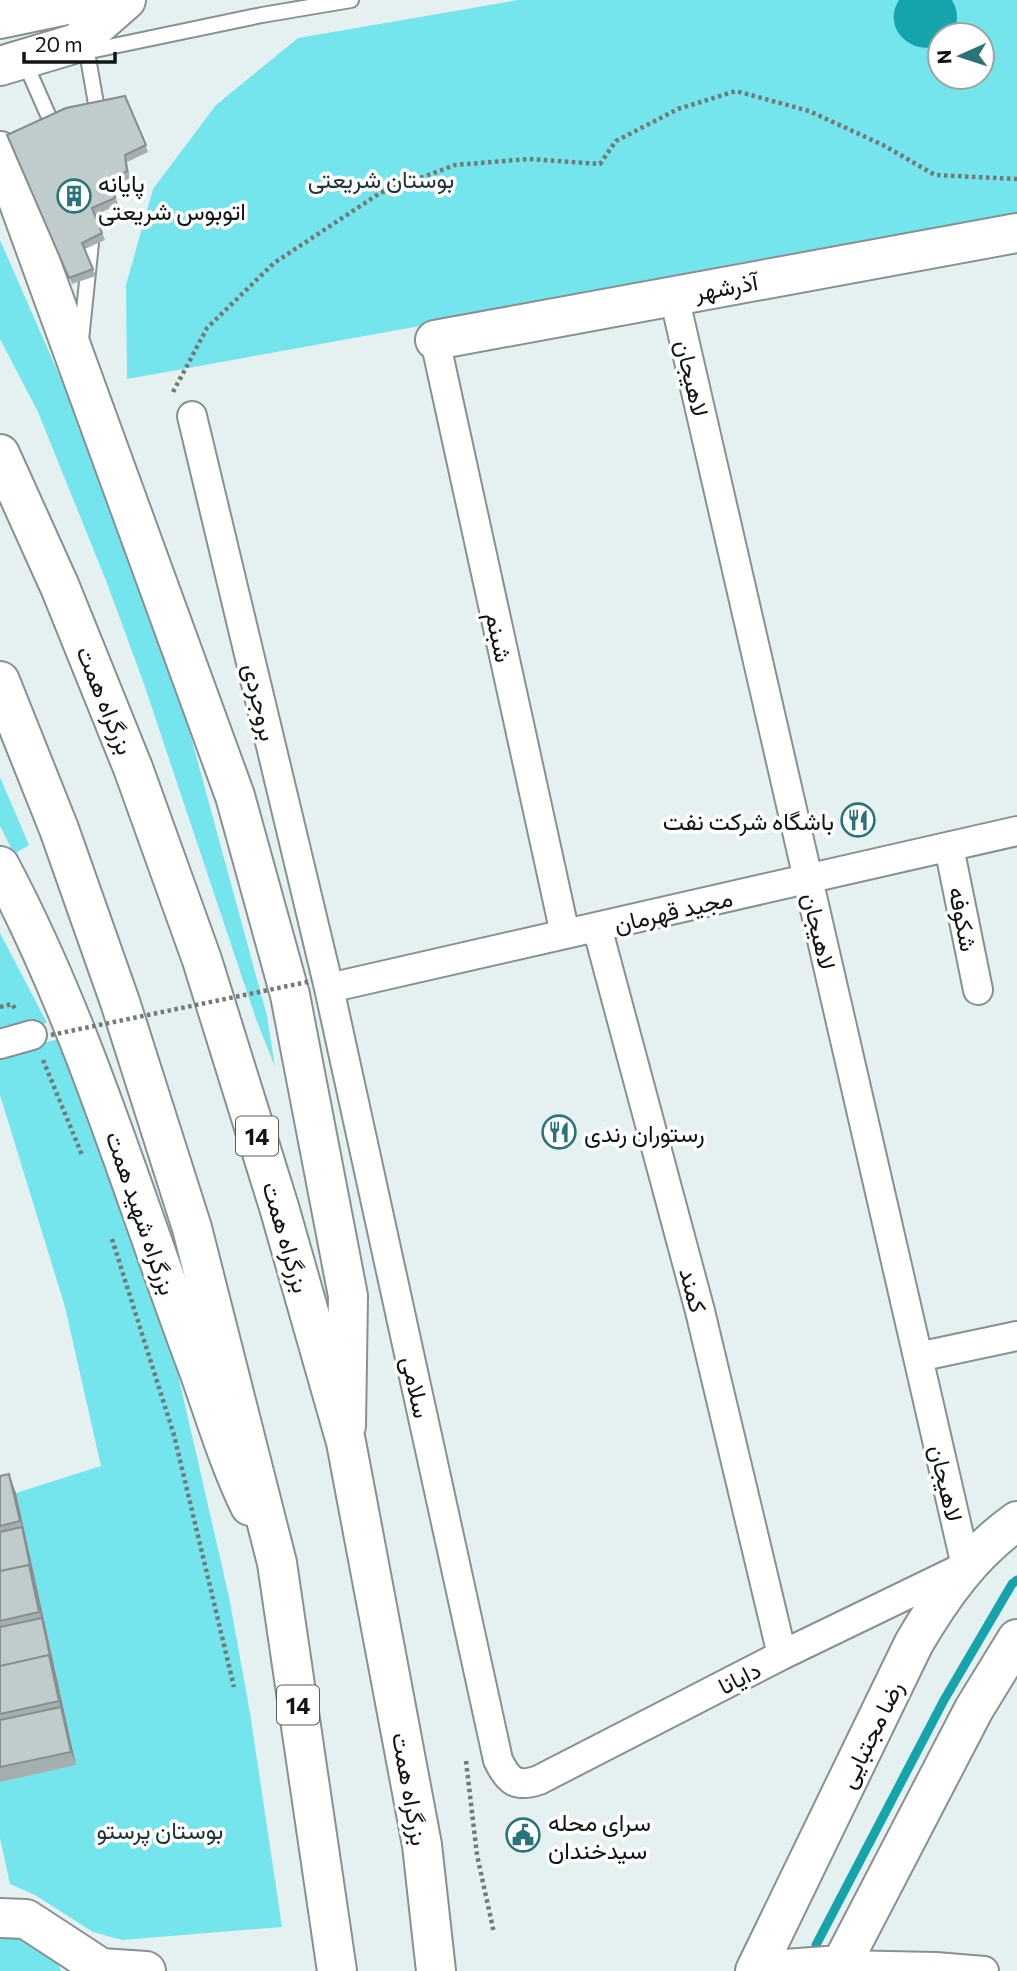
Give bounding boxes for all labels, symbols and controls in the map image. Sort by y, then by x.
scale bar [24,21,116,65]
north arrow [926,21,996,91]
text: 20 m [35,31,83,56]
text: N [932,49,955,65]
park label: بوستان شریعتی [308,164,454,195]
place label: پایانه اتوبوس شریعتی [98,168,246,227]
building icon: پایانه اتوبوس شریعتی [55,177,93,215]
street label: آذرشهر [691,266,763,308]
street label: لاهیجان [669,337,716,419]
street label: شبنم [478,609,519,665]
street label: بزرگراه همت [69,642,141,759]
street label: بروجردی [236,660,284,744]
restaurant icon: باشگاه شرکت نفت [839,801,877,839]
place label: باشگاه شرکت نفت [663,806,834,837]
street label: مجید قهرمان [611,882,736,940]
street label: شکوفه [942,884,984,954]
street label: لاهیجان [796,890,843,972]
restaurant icon: رستوران رندی [540,1113,578,1151]
road number: 14 [236,1116,278,1156]
place label: رستوران رندی [584,1118,705,1149]
street label: بزرگراه شهید همت [99,1127,184,1299]
street label: بزرگراه همت [255,1178,317,1297]
street label: کمند [674,1264,714,1316]
street label: سلامی [395,1354,438,1421]
street label: لاهیجان [923,1442,970,1524]
street label: دایانا [713,1654,766,1701]
street label: رضا مجتبایی [832,1676,910,1793]
road number: 14 [277,1686,319,1724]
street label: بزرگراه همت [385,1730,435,1848]
place label: سرای محله سیدخندان [548,1807,651,1865]
park label: بوستان پرستو [97,1815,223,1847]
public building icon: سرای محله سیدخندان [504,1816,542,1854]

